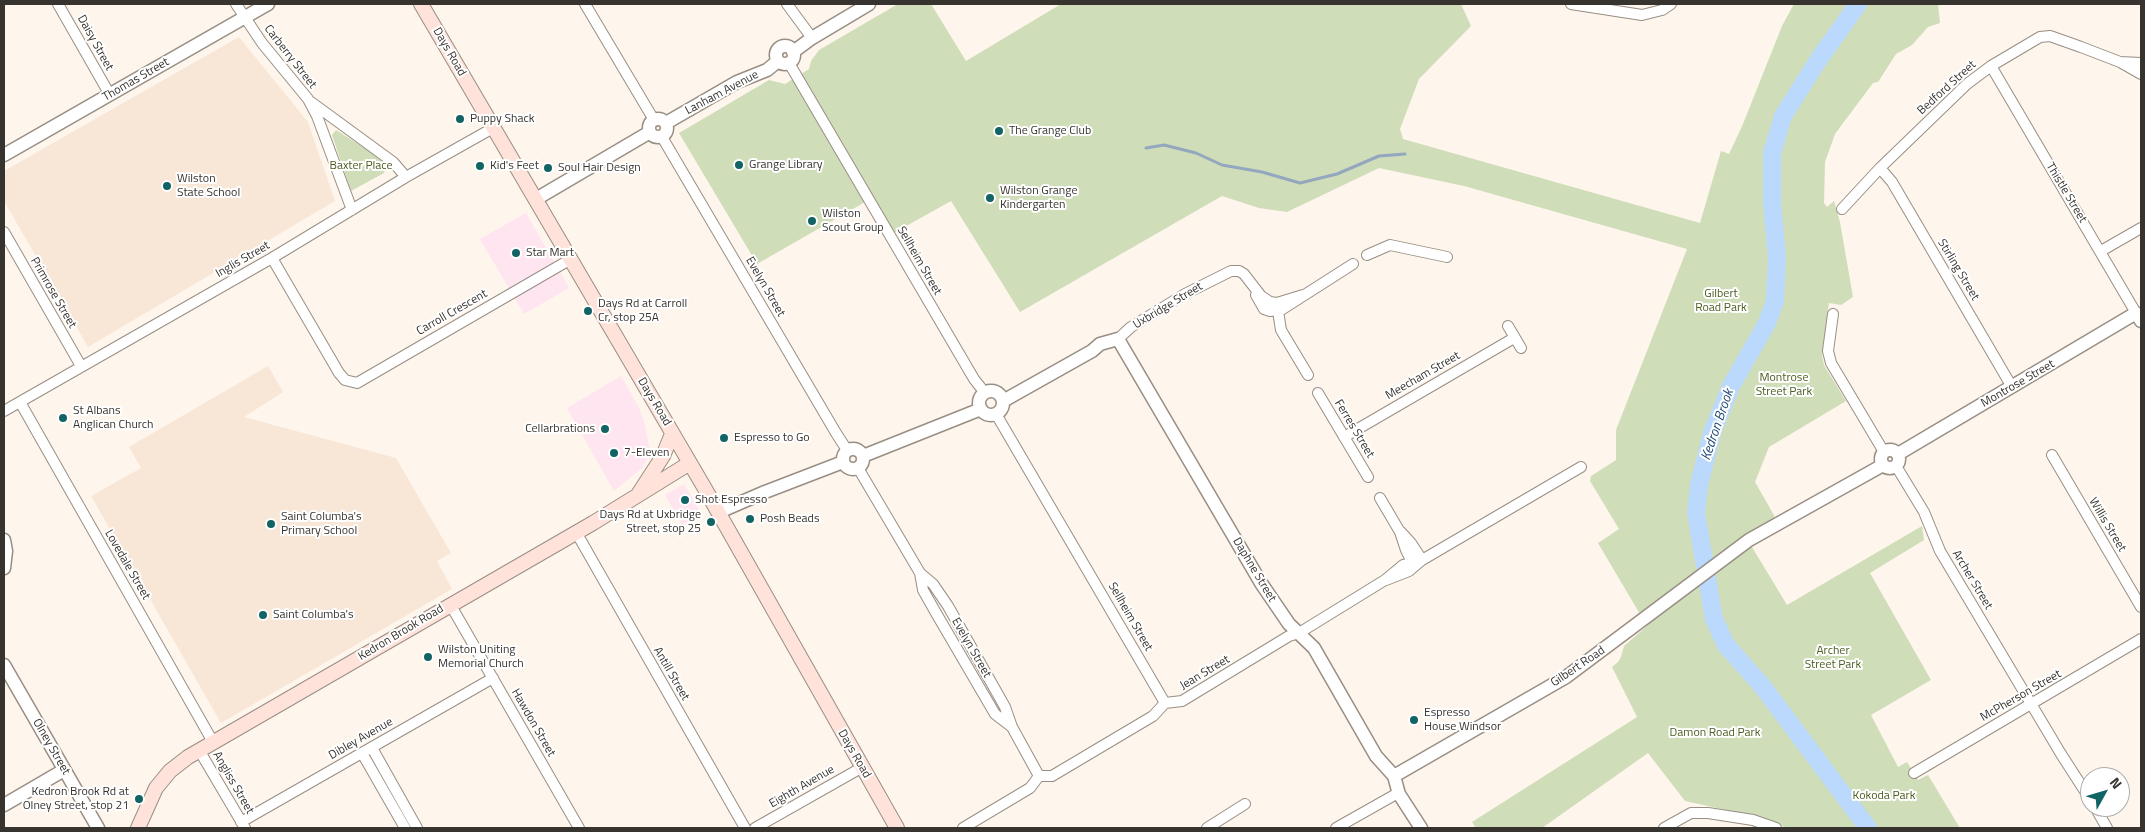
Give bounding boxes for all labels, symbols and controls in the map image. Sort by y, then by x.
street label: Daisy Street [74,13,116,73]
street label: Carberry Street [261,22,319,92]
street label: Days Road [429,25,469,79]
street label: Thomas Street [100,55,172,105]
street label: Bedford Street [1915,58,1979,118]
street label: Lanham Avenue [683,68,761,118]
place label: Puppy Shack [470,112,534,126]
marker: Puppy Shack [454,113,466,125]
place label: The Grange Club [1009,124,1091,138]
marker: The Grange Club [993,125,1005,137]
place label: Grange Library [749,158,823,172]
park label: Baxter Place [329,159,393,173]
place label: Kid's Feet [490,159,539,173]
marker: Grange Library [733,159,745,171]
marker: Kid's Feet [474,160,486,172]
street label: Thistle Street [2042,160,2090,226]
place label: Soul Hair Design [558,161,641,175]
marker: Soul Hair Design [542,162,554,174]
place label: Wilston State School [177,172,240,200]
marker: Wilston State School [161,180,173,192]
place label: Wilston Grange Kindergarten [1000,184,1077,212]
marker: Wilston Grange Kindergarten [984,192,996,204]
place label: Wilston Scout Group [822,207,884,235]
marker: Wilston Scout Group [806,215,818,227]
street label: Sellheim Street [894,224,944,298]
street label: Stirling Street [1934,237,1982,303]
street label: Inglis Street [213,239,273,281]
place label: Star Mart [526,246,574,260]
marker: Star Mart [510,247,522,259]
street label: Evelyn Street [742,254,788,320]
street label: Primrose Street [27,255,79,331]
street label: Uxbridge Street [1131,280,1205,332]
street label: Carroll Crescent [414,287,490,339]
park label: Gilbert Road Park [1695,287,1747,315]
place label: Days Rd at Carroll Cr, stop 25A [598,297,687,325]
marker: Days Rd at Carroll Cr, stop 25A [582,305,594,317]
street label: Meecham Street [1383,349,1463,403]
street label: Montrose Street [1979,357,2057,411]
park label: Montrose Street Park [1756,371,1812,399]
street label: Days Road [634,375,674,429]
water label: Kedron Brook [1698,387,1738,463]
street label: Ferres Street [1331,397,1377,461]
place label: St Albans Anglican Church [73,404,154,432]
marker: St Albans Anglican Church [57,412,69,424]
place label: Cellarbrations [525,422,595,436]
marker: Cellarbrations [599,423,611,435]
place label: Espresso to Go [734,431,810,445]
marker: Espresso to Go [718,432,730,444]
place label: 7-Eleven [624,446,670,460]
marker: 7-Eleven [608,447,620,459]
place label: Shot Espresso [695,493,767,507]
marker: Shot Espresso [679,494,691,506]
street label: Willis Street [2085,495,2129,555]
place label: Days Rd at Uxbridge Street, stop 25 [599,508,701,536]
place label: Saint Columba's Primary School [281,510,362,538]
place label: Posh Beads [760,512,819,526]
marker: Posh Beads [744,513,756,525]
marker: Days Rd at Uxbridge Street, stop 25 [705,516,717,528]
marker: Saint Columba's Primary School [265,518,277,530]
street label: Lovedale Street [101,527,153,603]
street label: Daphne Street [1229,535,1279,605]
street label: Archer Street [1949,548,1995,612]
street label: Sellheim Street [1105,580,1155,654]
street label: Kedron Brook Road [356,602,446,664]
place label: Saint Columba's [273,608,354,622]
marker: Saint Columba's [257,609,269,621]
street label: Evelyn Street [948,615,994,681]
place label: Wilston Uniting Memorial Church [438,643,524,671]
street label: Gilbert Road [1548,644,1608,690]
park label: Archer Street Park [1805,644,1861,672]
street label: Antill Street [650,645,692,703]
marker: Wilston Uniting Memorial Church [422,651,434,663]
street label: Jean Street [1178,653,1232,693]
street label: McPherson Street [1978,667,2064,725]
street label: Hawdon Street [508,687,558,759]
place label: Espresso House Windsor [1424,706,1501,734]
marker: Espresso House Windsor [1408,714,1420,726]
street label: Dibley Avenue [326,715,396,763]
street label: Olney Street [29,716,73,778]
park label: Damon Road Park [1670,726,1760,740]
street label: Days Road [834,727,874,781]
street label: Angliss Street [209,749,257,817]
street label: Eighth Avenue [767,763,837,811]
north arrow [2080,767,2130,817]
text: N [2105,772,2127,793]
place label: Kedron Brook Rd at Olney Street, stop 21 [23,785,129,813]
park label: Kokoda Park [1853,789,1915,803]
marker: Kedron Brook Rd at Olney Street, stop 21 [133,793,145,805]

